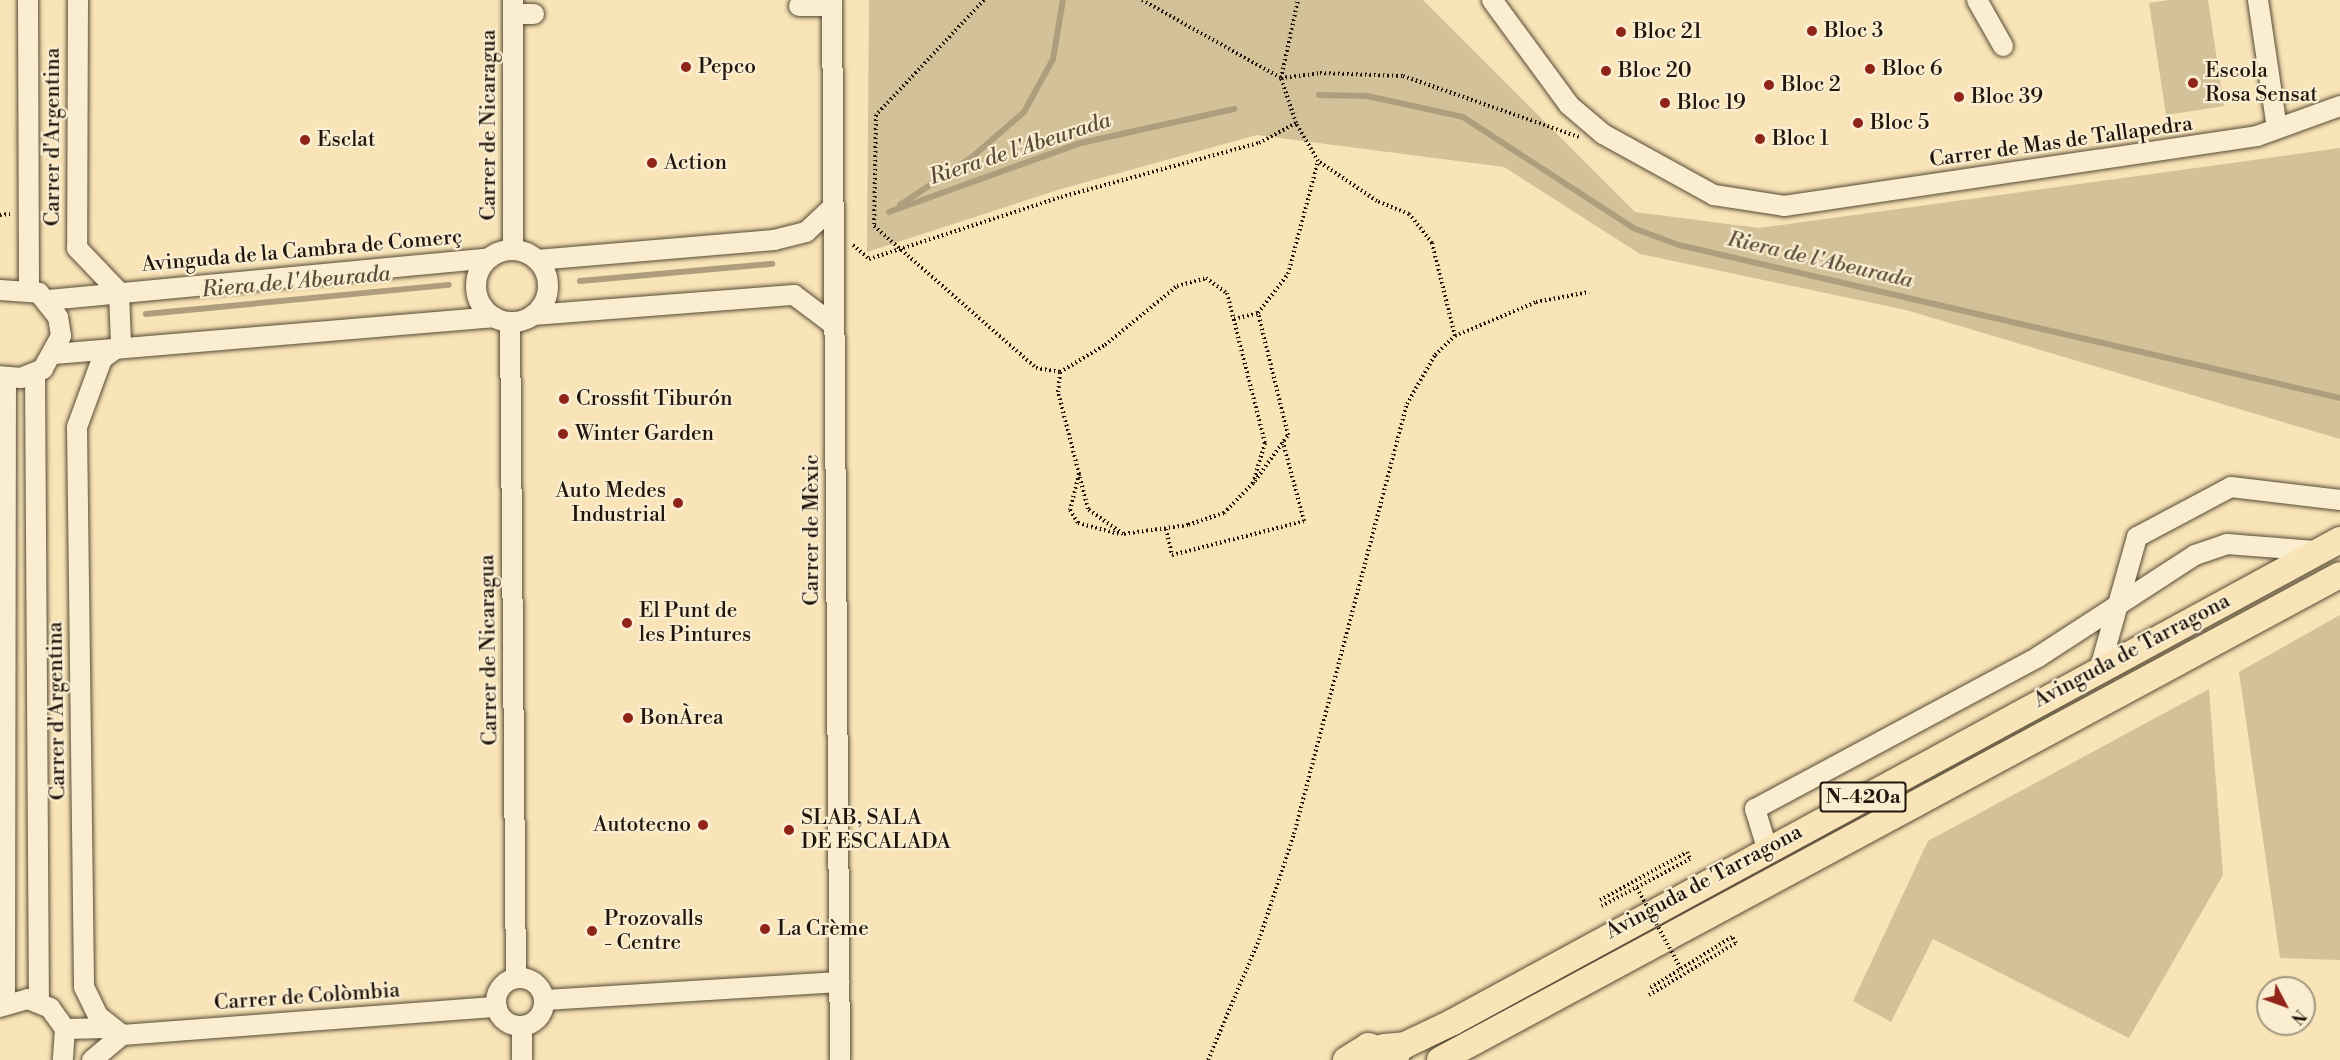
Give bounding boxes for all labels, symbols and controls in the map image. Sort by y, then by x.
place label: Bloc 3 [1824,18,1883,44]
place label: Bloc 21 [1633,19,1702,45]
marker: Bloc 3 [1805,24,1819,38]
marker: Bloc 21 [1614,25,1628,39]
street label: Carrer de Nicaragua [476,29,502,221]
street label: Carrer d'Argentina [40,48,66,226]
place label: Pepco [698,54,756,80]
place label: Bloc 6 [1882,56,1942,82]
place label: Bloc 20 [1618,58,1692,84]
place label: Escola Rosa Sensat [2205,58,2318,108]
marker: Pepco [679,60,693,74]
marker: Bloc 6 [1863,62,1877,76]
marker: Bloc 20 [1599,64,1613,78]
place label: Bloc 2 [1781,72,1841,98]
marker: Escola Rosa Sensat [2186,76,2200,90]
marker: Bloc 2 [1762,78,1776,92]
place label: Bloc 39 [1971,84,2043,110]
place label: Bloc 19 [1677,90,1746,116]
marker: Bloc 39 [1952,90,1966,104]
marker: Bloc 19 [1658,96,1672,110]
water label: Riera de l'Abeurada [926,107,1114,191]
place label: Bloc 5 [1870,110,1929,136]
street label: Carrer de Mas de Tallapedra [1928,111,2194,173]
marker: Bloc 5 [1851,116,1865,130]
place label: Bloc 1 [1772,126,1829,152]
place label: Esclat [317,127,375,153]
marker: Bloc 1 [1753,132,1767,146]
marker: Esclat [298,133,312,147]
place label: Action [664,150,727,176]
marker: Action [645,156,659,170]
street label: Avinguda de la Cambra de Comerç [141,224,463,278]
water label: Riera de l'Abeurada [1725,226,1915,294]
water label: Riera de l'Abeurada [201,261,391,303]
place label: Crossfit Tiburón [576,386,732,412]
marker: Crossfit Tiburón [557,392,571,406]
place label: Winter Garden [575,421,714,447]
marker: Winter Garden [556,427,570,441]
street label: Carrer de Mèxic [799,454,825,606]
place label: Auto Medes Industrial [556,478,666,528]
marker: Auto Medes Industrial [671,496,685,510]
street label: Carrer de Nicaragua [475,554,503,746]
street label: Avinguda de Tarragona [2029,588,2235,714]
place label: El Punt de les Pintures [639,598,751,648]
marker: El Punt de les Pintures [620,616,634,630]
street label: Carrer d'Argentina [43,621,71,801]
place label: BonÀrea [640,705,724,731]
marker: BonÀrea [621,711,635,725]
road number: N-420a [1820,780,1906,814]
place label: SLAB, SALA DE ESCALADA [801,805,951,855]
place label: Autotecno [593,812,691,838]
marker: Autotecno [696,818,710,832]
street label: Avinguda de Tarragona [1601,819,1807,945]
marker: SLAB, SALA DE ESCALADA [782,823,796,837]
place label: Prozovalls - Centre [604,906,703,956]
place label: La Crème [777,916,869,942]
marker: La Crème [758,922,772,936]
marker: Prozovalls - Centre [585,924,599,938]
north arrow [2256,976,2316,1036]
street label: Carrer de Colòmbia [213,978,401,1016]
text: N [2286,1005,2310,1028]

